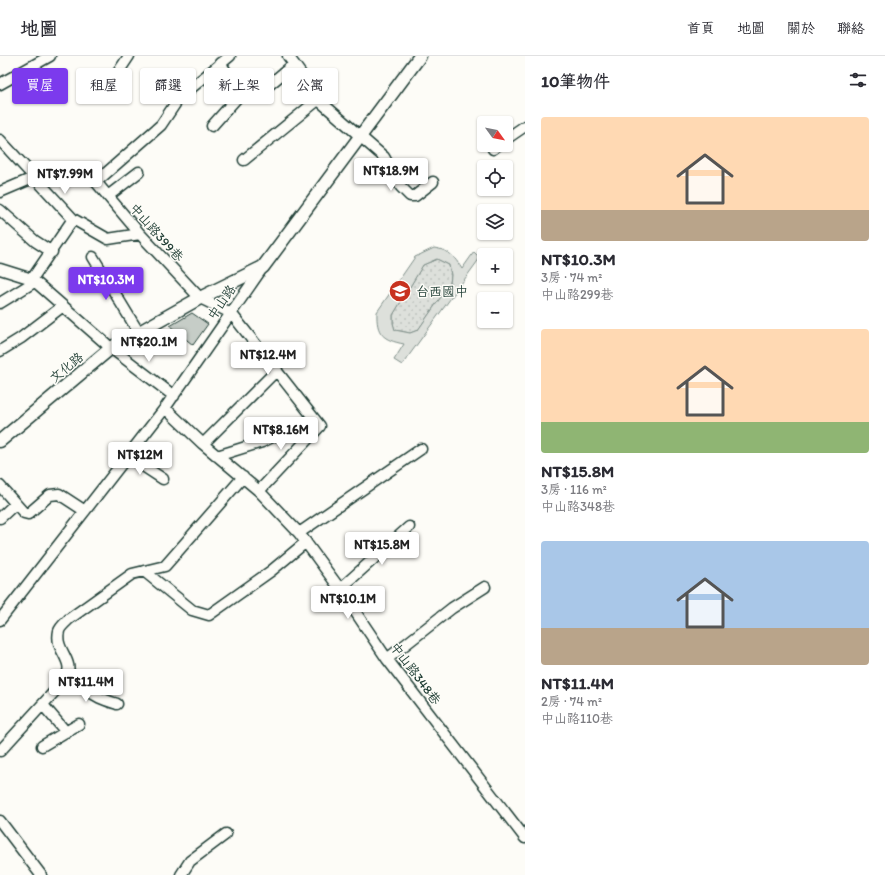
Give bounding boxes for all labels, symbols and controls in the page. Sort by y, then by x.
text: 地圖 [20,17,58,40]
text: 首頁 [687,20,715,37]
text: 地圖 [737,20,765,37]
text: 關於 [787,20,815,37]
text: 聯絡 [837,20,865,37]
chip: 買屋 [12,68,68,104]
chip: 租屋 [76,68,132,104]
chip: 篩選 [140,68,196,104]
chip: 新上架 [204,68,274,104]
chip: 公寓 [282,68,338,104]
icon: filters [847,69,869,91]
text: 10筆物件 [541,71,610,91]
north arrow [477,116,513,152]
map controls [477,116,513,328]
icon: home [669,143,741,215]
pin: NT$18.9M [350,158,432,192]
button: locate [477,160,513,196]
pin: NT$7.99M [24,161,106,195]
text: NT$18.9M [363,163,419,178]
text: NT$7.99M [37,166,93,181]
street label: 中山路399巷 [127,200,187,264]
button: layers [477,204,513,240]
button: + [477,248,513,284]
text: NT$10.3M [541,249,616,269]
pin: NT$10.3M [65,267,147,301]
text: 3房 · 74 m² [541,270,602,285]
text: NT$10.3M [77,272,135,287]
school or university icon: 台西國中 [387,278,413,304]
street label: 中山路 [204,282,239,323]
place label: 台西國中 [416,284,468,299]
text: 中山路299巷 [541,287,613,302]
button: − [477,292,513,328]
pin: NT$20.1M [108,329,190,363]
text: NT$20.1M [121,334,177,349]
pin: NT$12.4M [227,342,309,376]
text: NT$12.4M [240,347,296,362]
street label: 文化路 [47,349,86,386]
icon: home [669,355,741,427]
pin: NT$8.16M [240,417,322,451]
text: NT$8.16M [253,422,309,437]
pin: NT$12M [107,442,173,476]
text: NT$12M [117,447,163,462]
text: NT$15.8M [541,461,614,481]
text: 3房 · 116 m² [541,482,607,497]
text: 中山路348巷 [541,499,615,514]
pin: NT$15.8M [341,532,423,566]
text: NT$15.8M [354,537,410,552]
icon: home [669,567,741,639]
pin: NT$10.1M [307,586,389,620]
text: NT$10.1M [320,591,376,606]
street label: 中山路348巷 [387,639,444,707]
pin: NT$11.4M [45,669,127,703]
text: NT$11.4M [541,673,614,693]
text: NT$11.4M [58,674,114,689]
text: 2房 · 74 m² [541,694,602,709]
text: 中山路110巷 [541,711,613,726]

